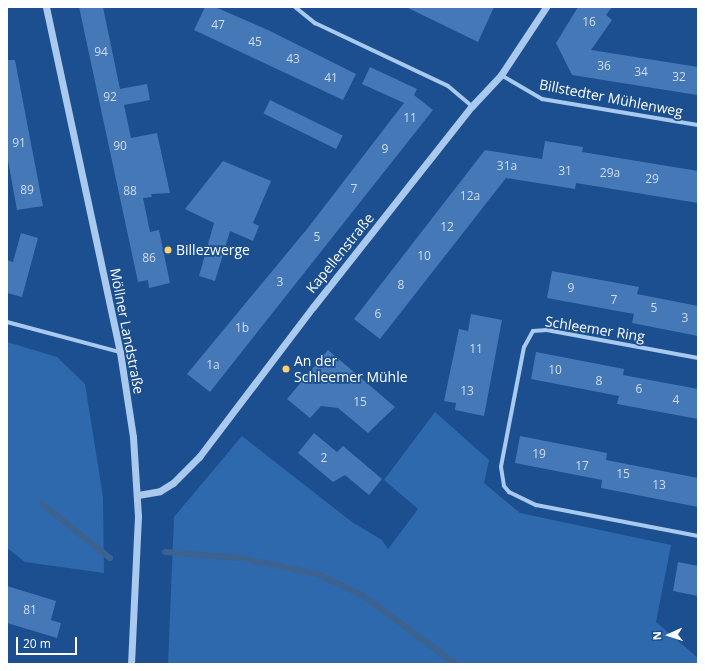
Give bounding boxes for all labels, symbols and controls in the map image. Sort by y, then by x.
house number: 16 [582,15,596,29]
house number: 47 [211,18,225,32]
house number: 45 [248,35,262,49]
house number: 94 [94,45,108,59]
house number: 43 [286,52,300,66]
house number: 36 [597,59,611,73]
house number: 34 [634,65,648,79]
house number: 32 [672,70,686,84]
house number: 41 [324,71,338,85]
street label: Billstedter Mühlenweg [538,76,684,120]
house number: 92 [103,90,117,104]
house number: 11 [403,111,417,125]
house number: 91 [12,136,26,150]
house number: 90 [113,139,127,153]
house number: 9 [382,142,388,156]
house number: 31a [497,159,517,173]
house number: 31 [558,164,572,178]
house number: 29a [600,166,620,180]
house number: 29 [645,172,659,186]
house number: 7 [351,182,357,196]
house number: 89 [20,183,34,197]
house number: 88 [123,184,137,198]
house number: 12a [460,189,480,203]
street label: Kapellenstraße [303,210,377,296]
house number: 12 [440,220,454,234]
house number: 5 [314,230,320,244]
place label: Billezwerge [176,242,250,258]
marker: Billezwerge [163,245,173,255]
house number: 10 [417,249,431,263]
house number: 86 [142,251,156,265]
street label: Möllner Landstraße [107,267,147,395]
house number: 3 [277,275,283,289]
house number: 8 [398,278,404,292]
house number: 9 [568,281,574,295]
house number: 7 [611,293,617,307]
house number: 5 [651,301,657,315]
house number: 6 [375,307,381,321]
house number: 3 [682,311,688,325]
street label: Schleemer Ring [544,313,646,345]
house number: 1b [235,321,249,335]
house number: 11 [469,342,483,356]
place label: An der Schleemer Mühle [294,353,408,386]
house number: 1a [206,358,220,372]
house number: 10 [548,363,562,377]
marker: An der Schleemer Mühle [281,364,291,374]
house number: 8 [596,374,602,388]
house number: 6 [636,382,642,396]
house number: 13 [460,384,474,398]
house number: 4 [673,393,679,407]
house number: 15 [353,395,367,409]
house number: 19 [532,447,546,461]
house number: 2 [321,451,327,465]
house number: 17 [575,459,589,473]
house number: 15 [616,467,630,481]
house number: 13 [652,478,666,492]
house number: 81 [23,603,37,617]
north arrow [649,615,689,655]
scale bar [18,629,79,655]
text: N [649,631,664,641]
text: 20 m [23,635,51,652]

